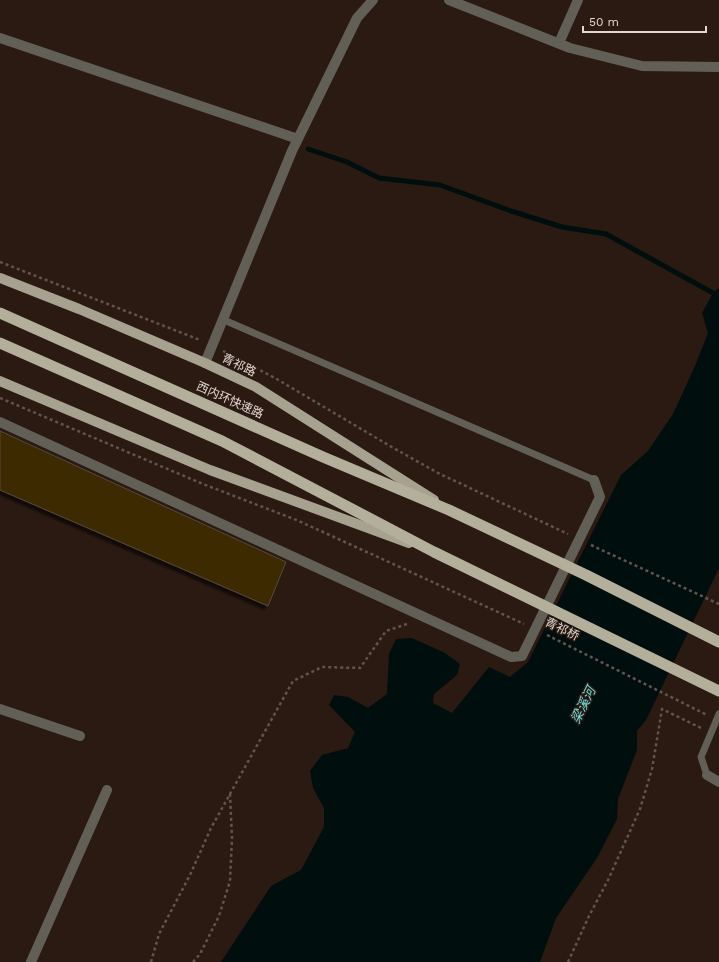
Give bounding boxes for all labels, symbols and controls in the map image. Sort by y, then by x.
scale bar [583,8,706,34]
text: 50 m [589,15,619,29]
street label: 青祁路 [220,351,258,379]
street label: 西内环快速路 [194,379,266,421]
street label: 青祁桥 [543,615,581,643]
water label: 梁溪河 [568,681,600,726]

